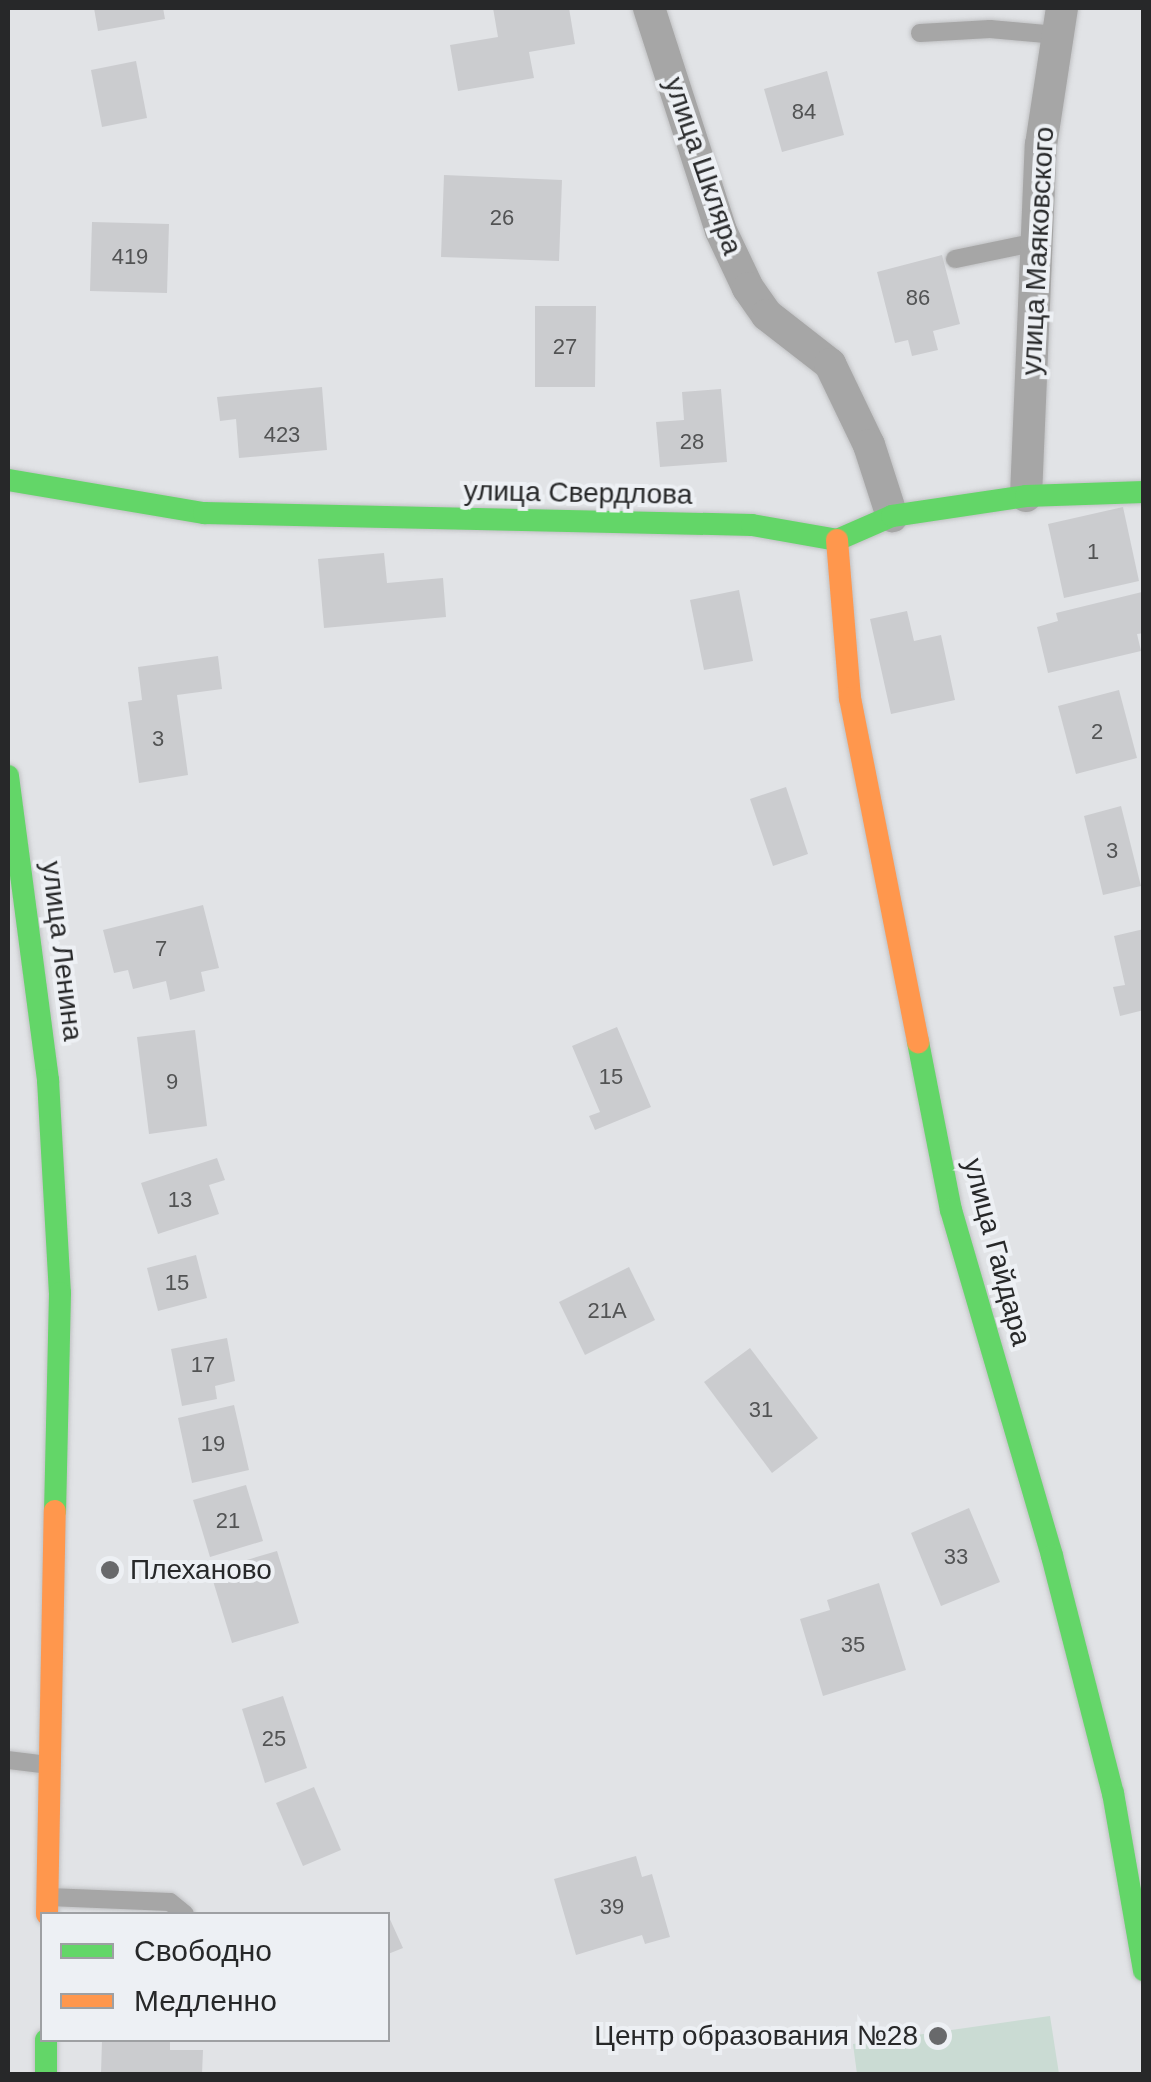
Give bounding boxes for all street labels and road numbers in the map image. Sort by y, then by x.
street label: улица Шкляра [657,73,749,259]
street label: улица Маяковского [1015,126,1061,376]
street label: улица Свердлова [463,474,693,512]
street label: улица Ленина [34,859,90,1043]
street label: улица Гайдара [956,1155,1038,1349]

